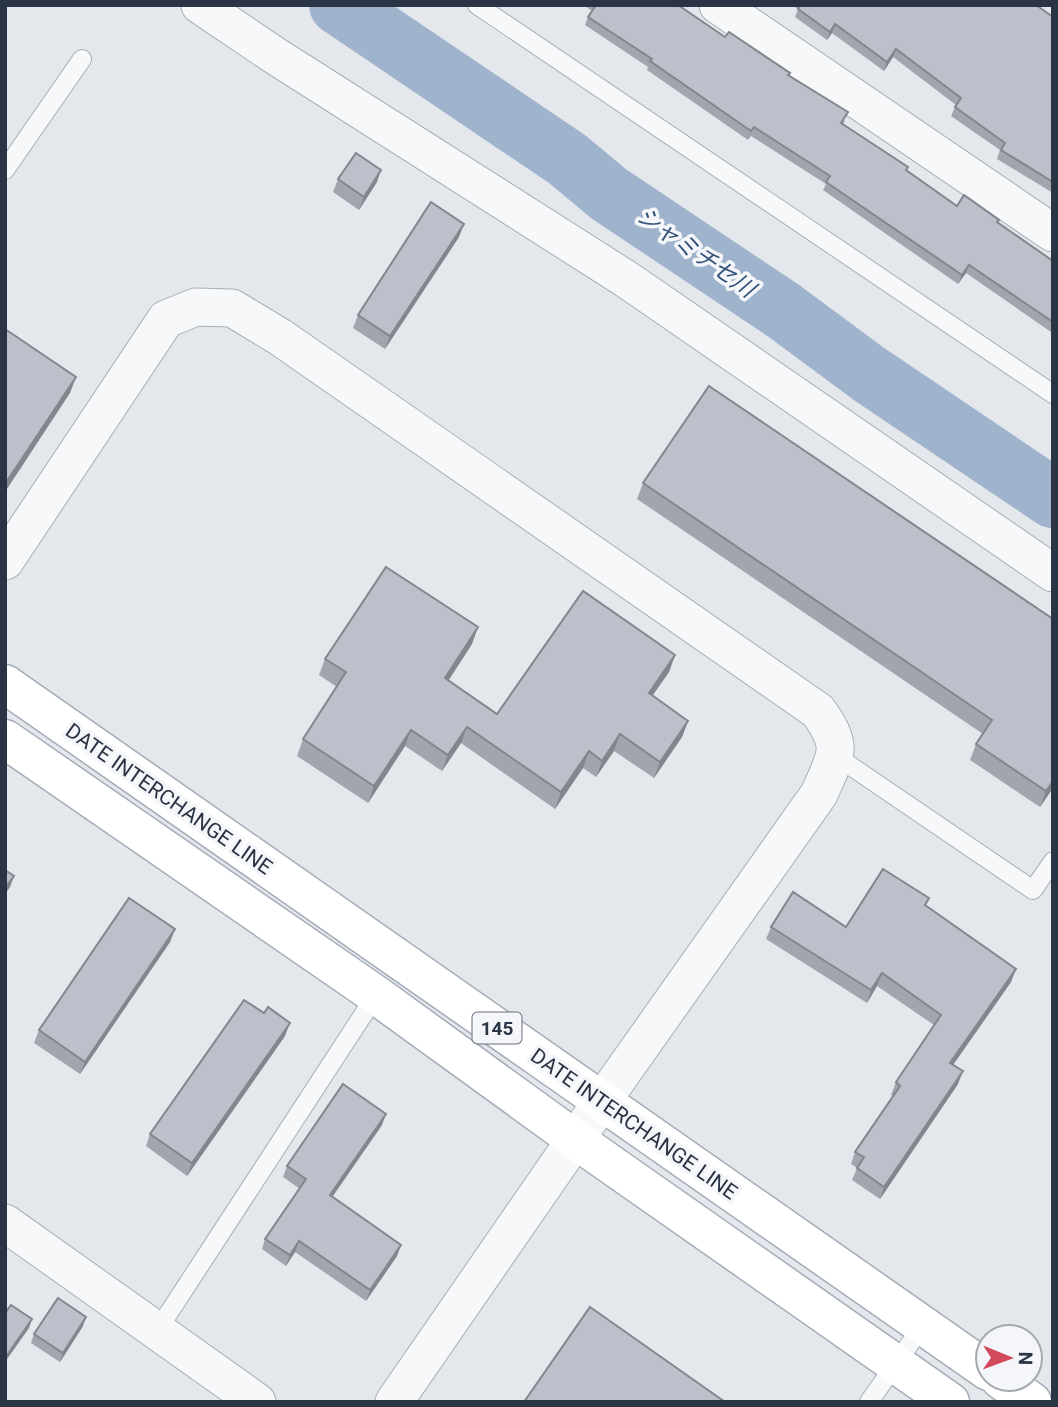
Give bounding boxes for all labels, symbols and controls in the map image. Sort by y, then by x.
water label: シャミチセ川 [631,202,762,305]
street label: DATE INTERCHANGE LINE [61,719,277,880]
road number: 145 [472,1012,522,1044]
street label: DATE INTERCHANGE LINE [526,1044,742,1205]
north arrow [974,1323,1044,1393]
text: N [1014,1351,1037,1365]

